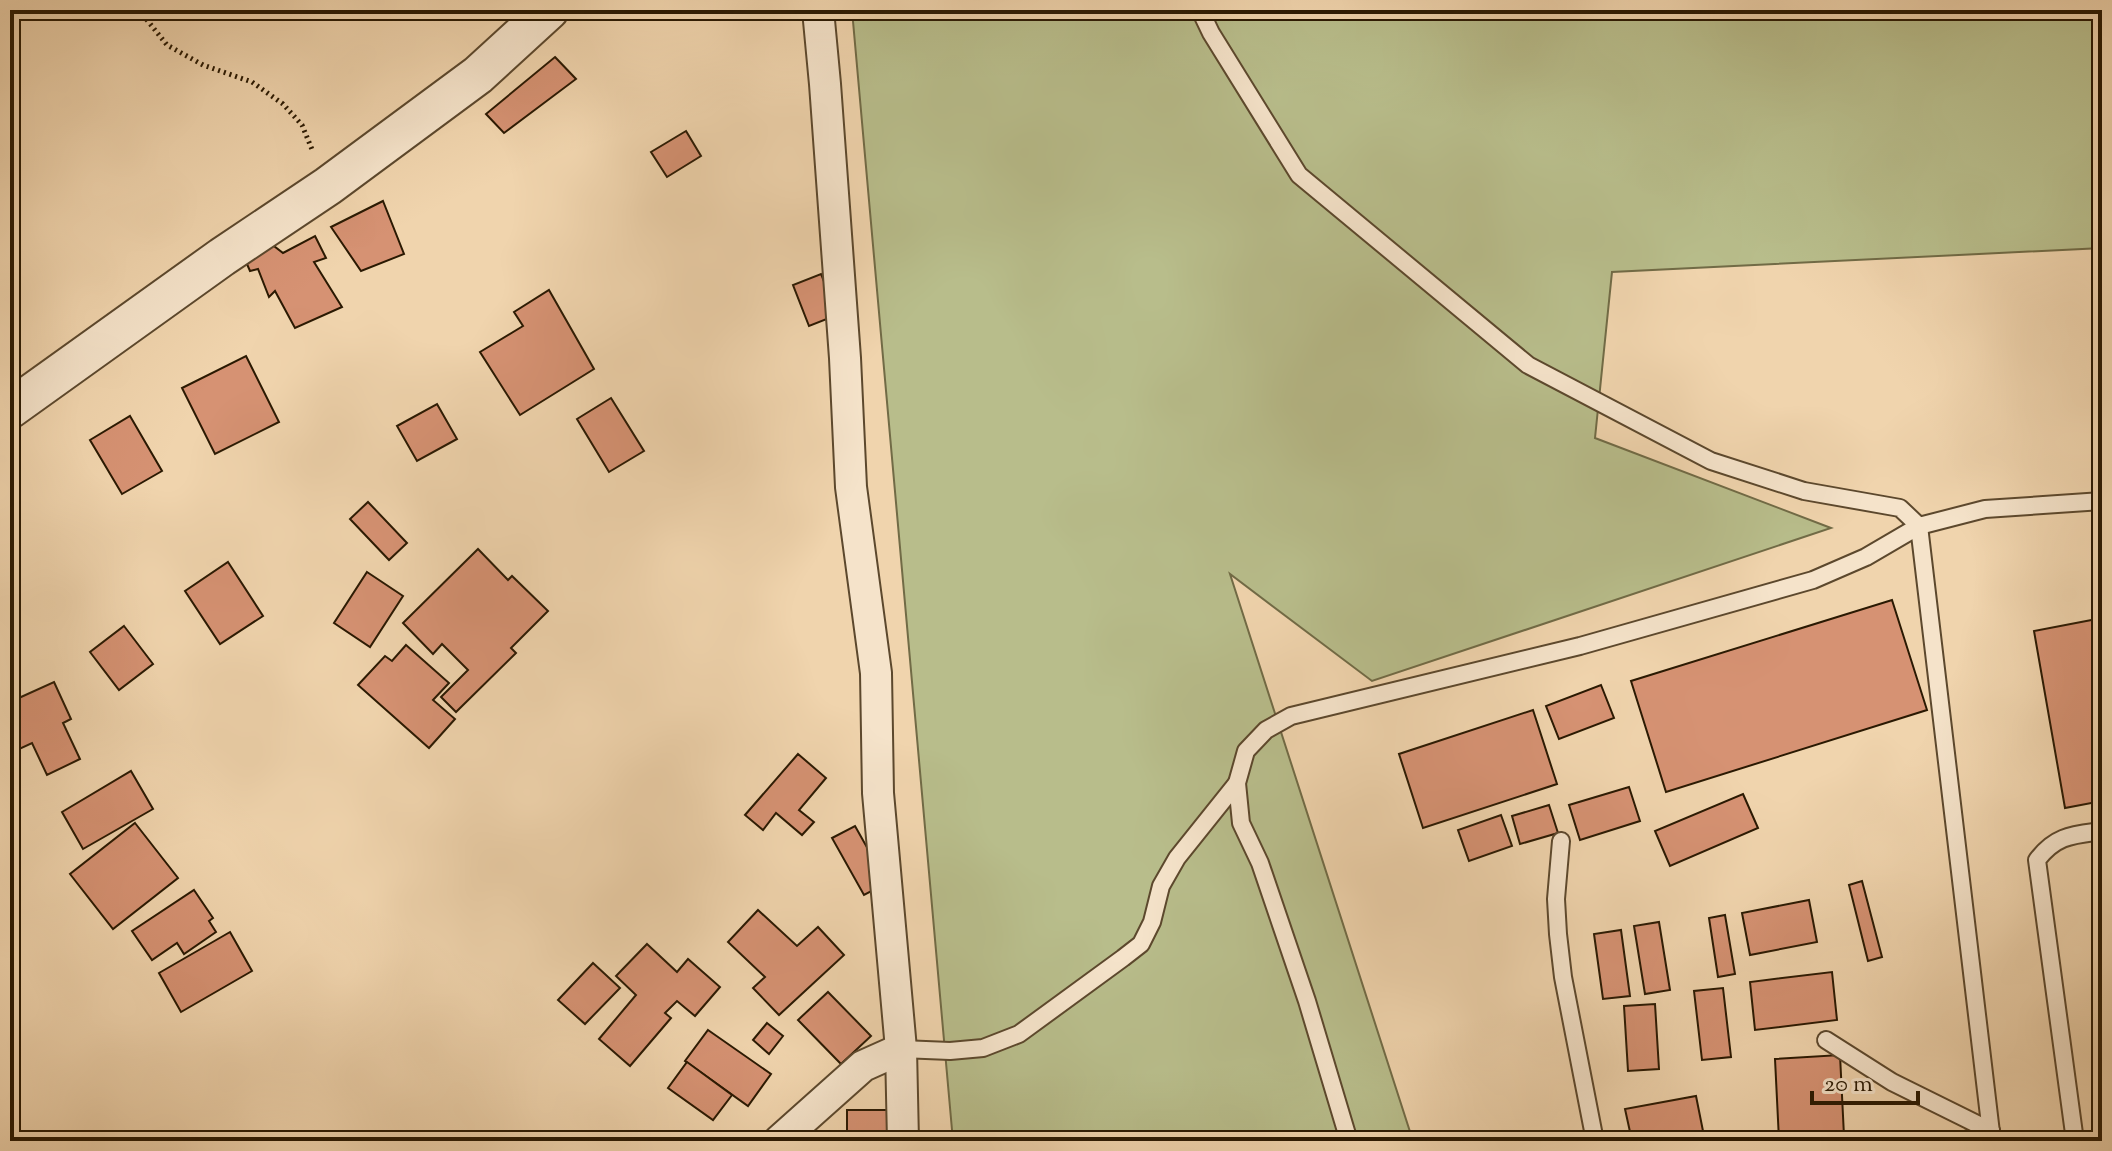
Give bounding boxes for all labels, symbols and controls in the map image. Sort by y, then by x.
scale bar [1812,1055,1918,1105]
text: 20 m [1824,1068,1873,1102]

